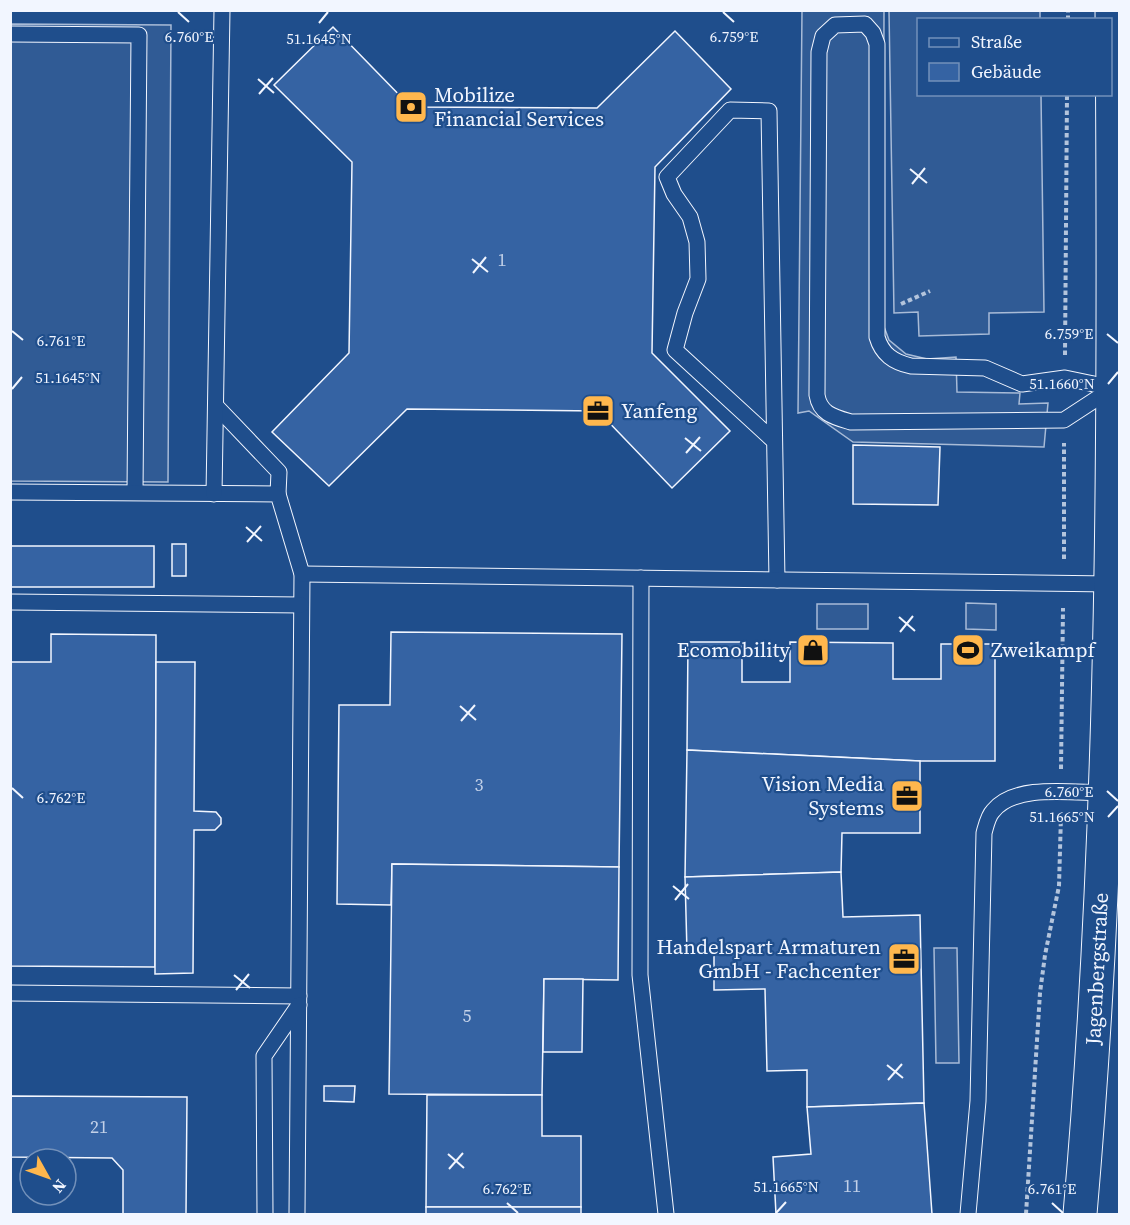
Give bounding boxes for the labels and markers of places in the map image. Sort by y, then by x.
place label: Mobilize Financial Services [434,80,604,133]
bank icon: Mobilize Financial Services [393,89,429,125]
office icon: Yanfeng [580,393,616,429]
place label: Yanfeng [621,396,697,425]
shop icon: Ecomobility [795,632,831,668]
sports icon: Zweikampf [950,632,986,668]
place label: Ecomobility [677,635,790,664]
place label: Zweikampf [991,635,1096,664]
place label: Vision Media Systems [762,769,884,822]
office icon: Vision Media Systems [889,778,925,814]
place label: Handelspart Armaturen GmbH - Fachcenter [657,932,881,985]
office icon: Handelspart Armaturen GmbH - Fachcenter [886,941,922,977]

